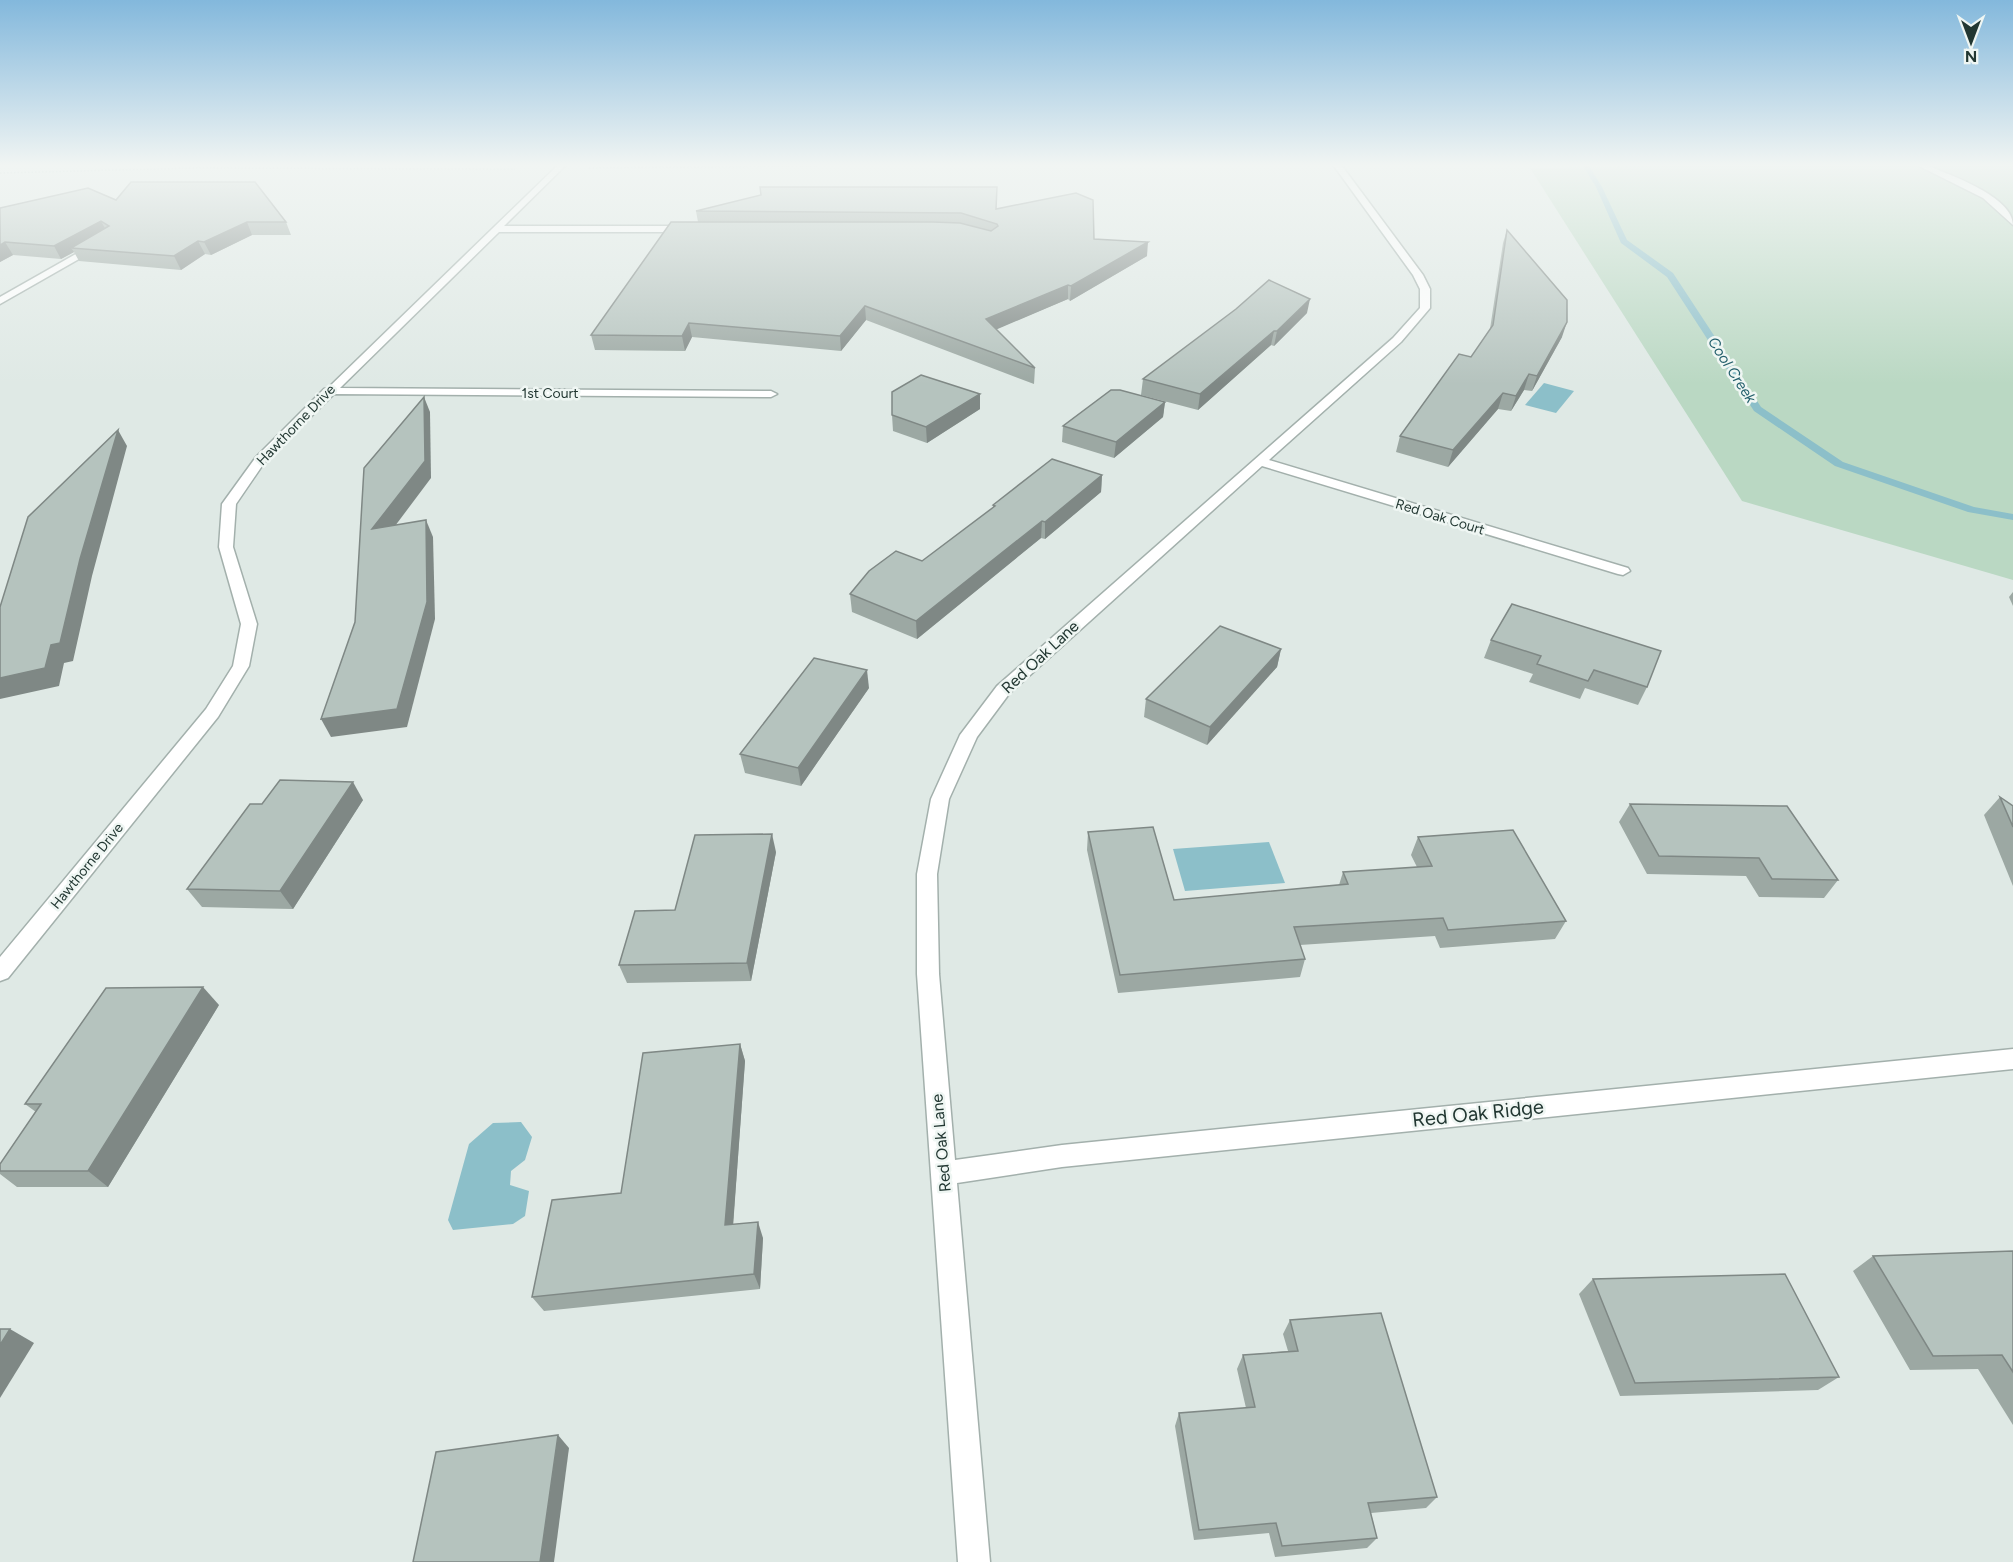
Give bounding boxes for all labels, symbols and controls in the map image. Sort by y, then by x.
north arrow [1941,12,2001,72]
text: N [1965,47,1977,66]
water label: Cool Creek [1704,334,1760,407]
street label: Hawthorne Drive [253,381,339,469]
street label: 1st Court [521,385,579,402]
street label: Red Oak Court [1393,495,1487,539]
street label: Red Oak Lane [997,616,1083,698]
street label: Hawthorne Drive [47,819,127,912]
street label: Red Oak Lane [927,1093,955,1193]
street label: Red Oak Ridge [1411,1094,1545,1132]

